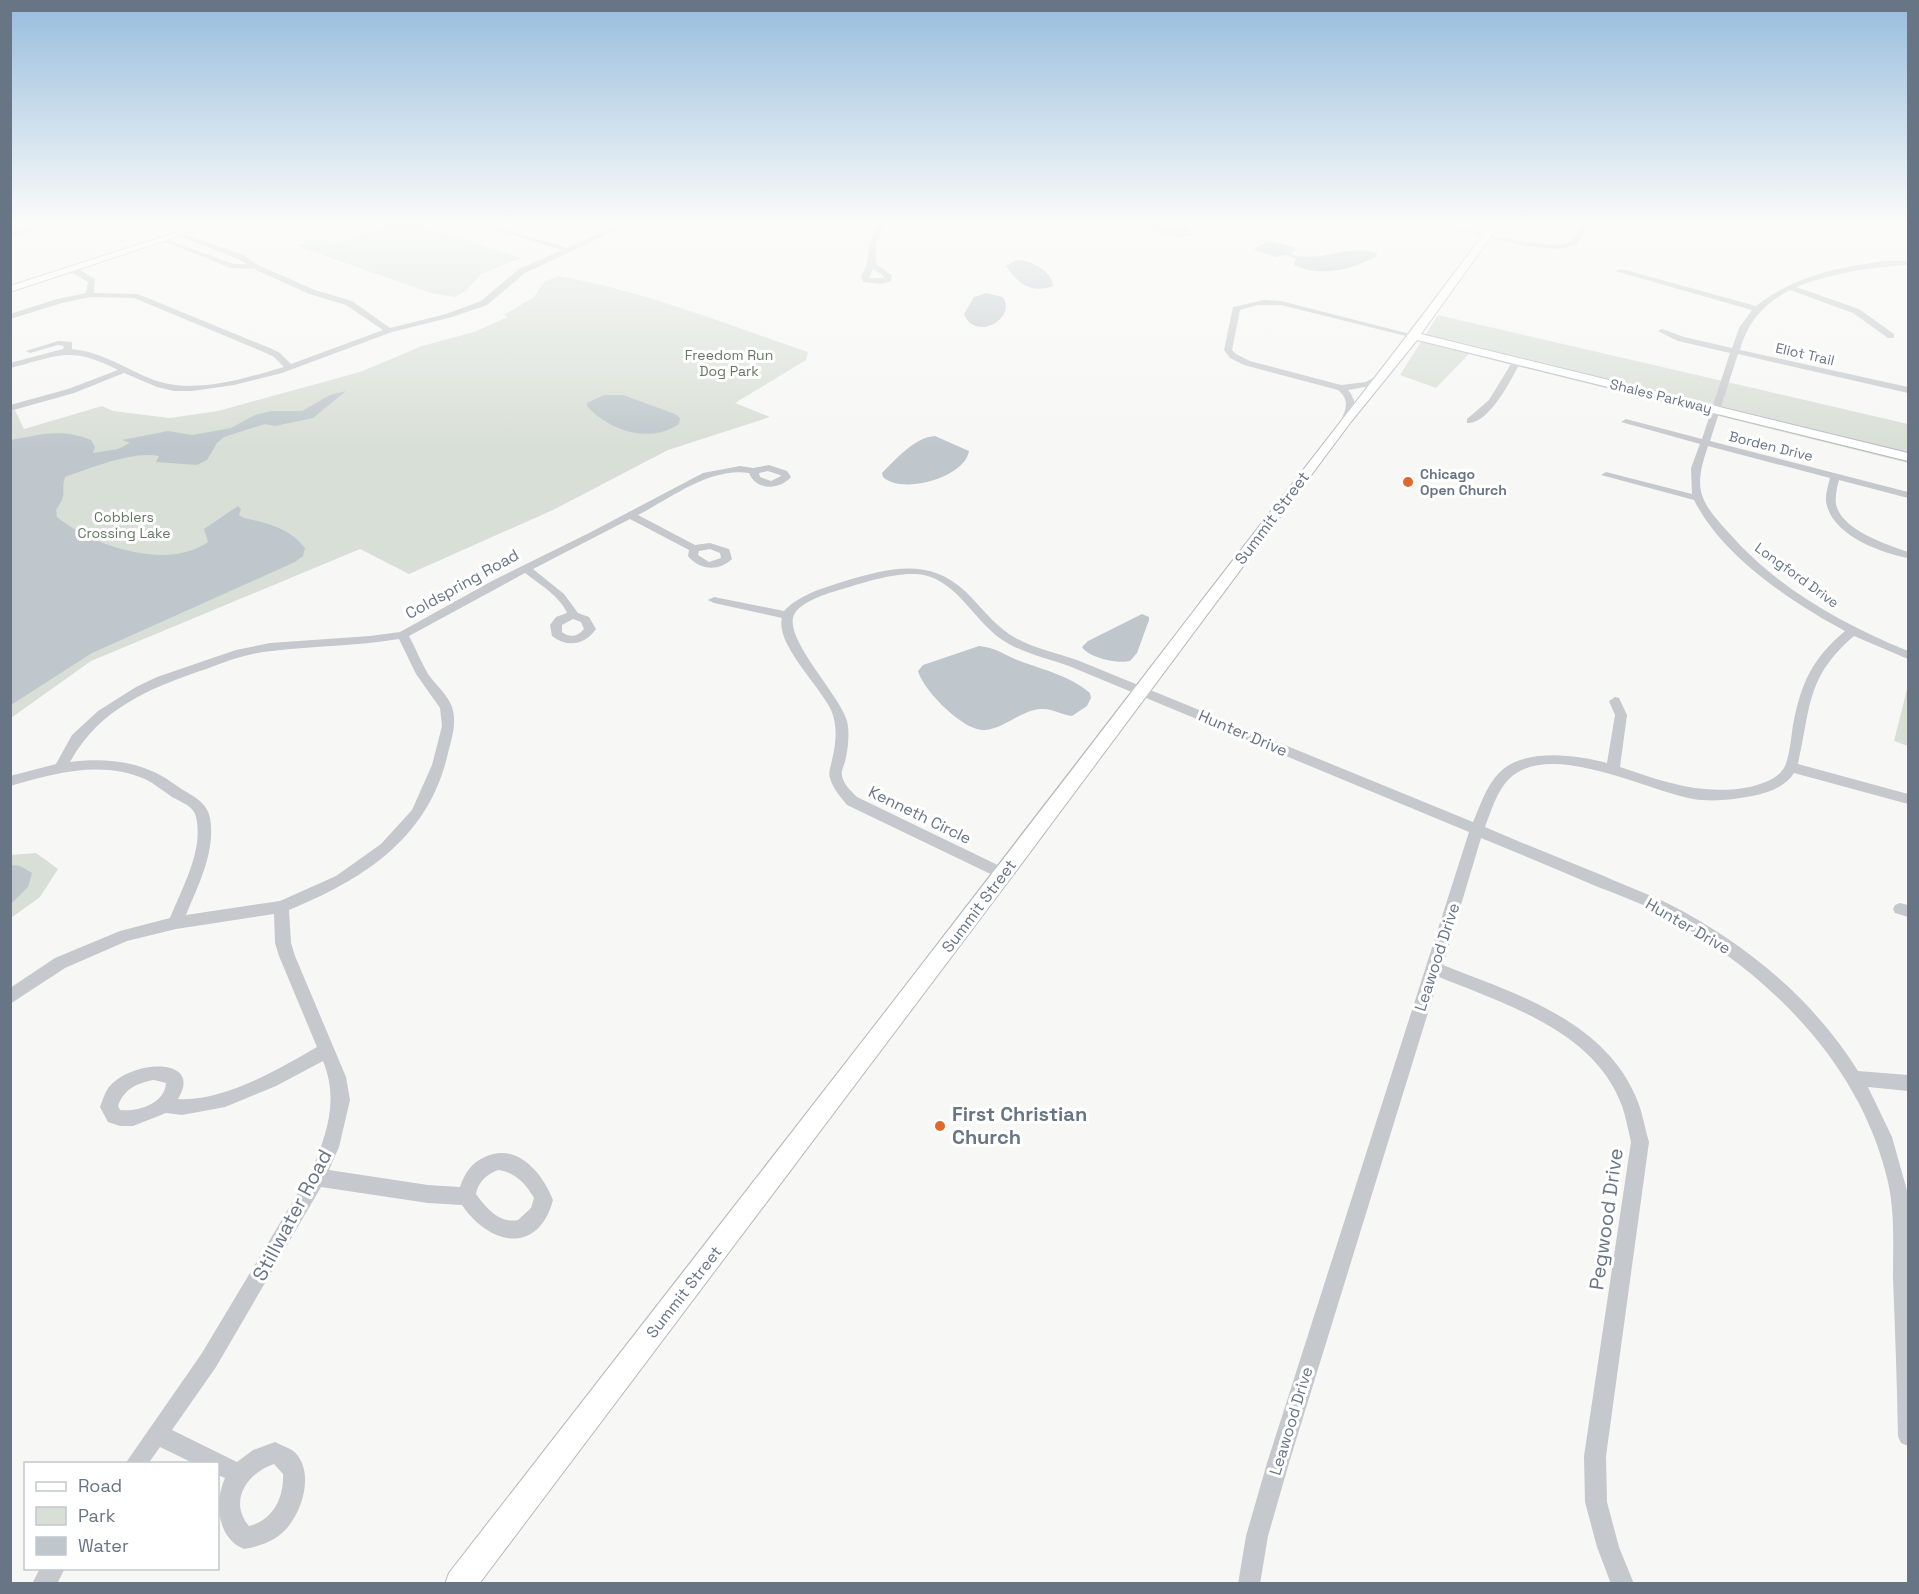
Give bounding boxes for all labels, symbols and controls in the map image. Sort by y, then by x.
street label: Eliot Trail [1774,338,1836,370]
park label: Freedom Run Dog Park [685,346,773,380]
street label: Shales Parkway [1608,375,1714,417]
street label: Borden Drive [1727,427,1815,465]
place label: Chicago Open Church [1420,465,1507,499]
street label: Summit Street [1230,467,1314,569]
marker: Chicago Open Church [1401,475,1415,489]
park label: Cobblers Crossing Lake [77,508,171,542]
street label: Longford Drive [1751,538,1843,612]
street label: Coldspring Road [402,544,522,624]
street label: Hunter Drive [1195,705,1291,761]
street label: Kenneth Circle [865,781,975,849]
street label: Summit Street [937,855,1021,957]
street label: Hunter Drive [1642,893,1734,959]
street label: Leawood Drive [1410,900,1464,1014]
place label: First Christian Church [952,1101,1087,1150]
marker: First Christian Church [933,1119,947,1133]
street label: Stillwater Road [246,1145,338,1285]
street label: Pegwood Drive [1583,1146,1629,1292]
street label: Summit Street [641,1242,727,1342]
street label: Leawood Drive [1265,1364,1317,1478]
legend [24,1462,219,1570]
text: Road [78,1474,122,1497]
text: Park [78,1504,116,1527]
text: Water [78,1534,129,1557]

